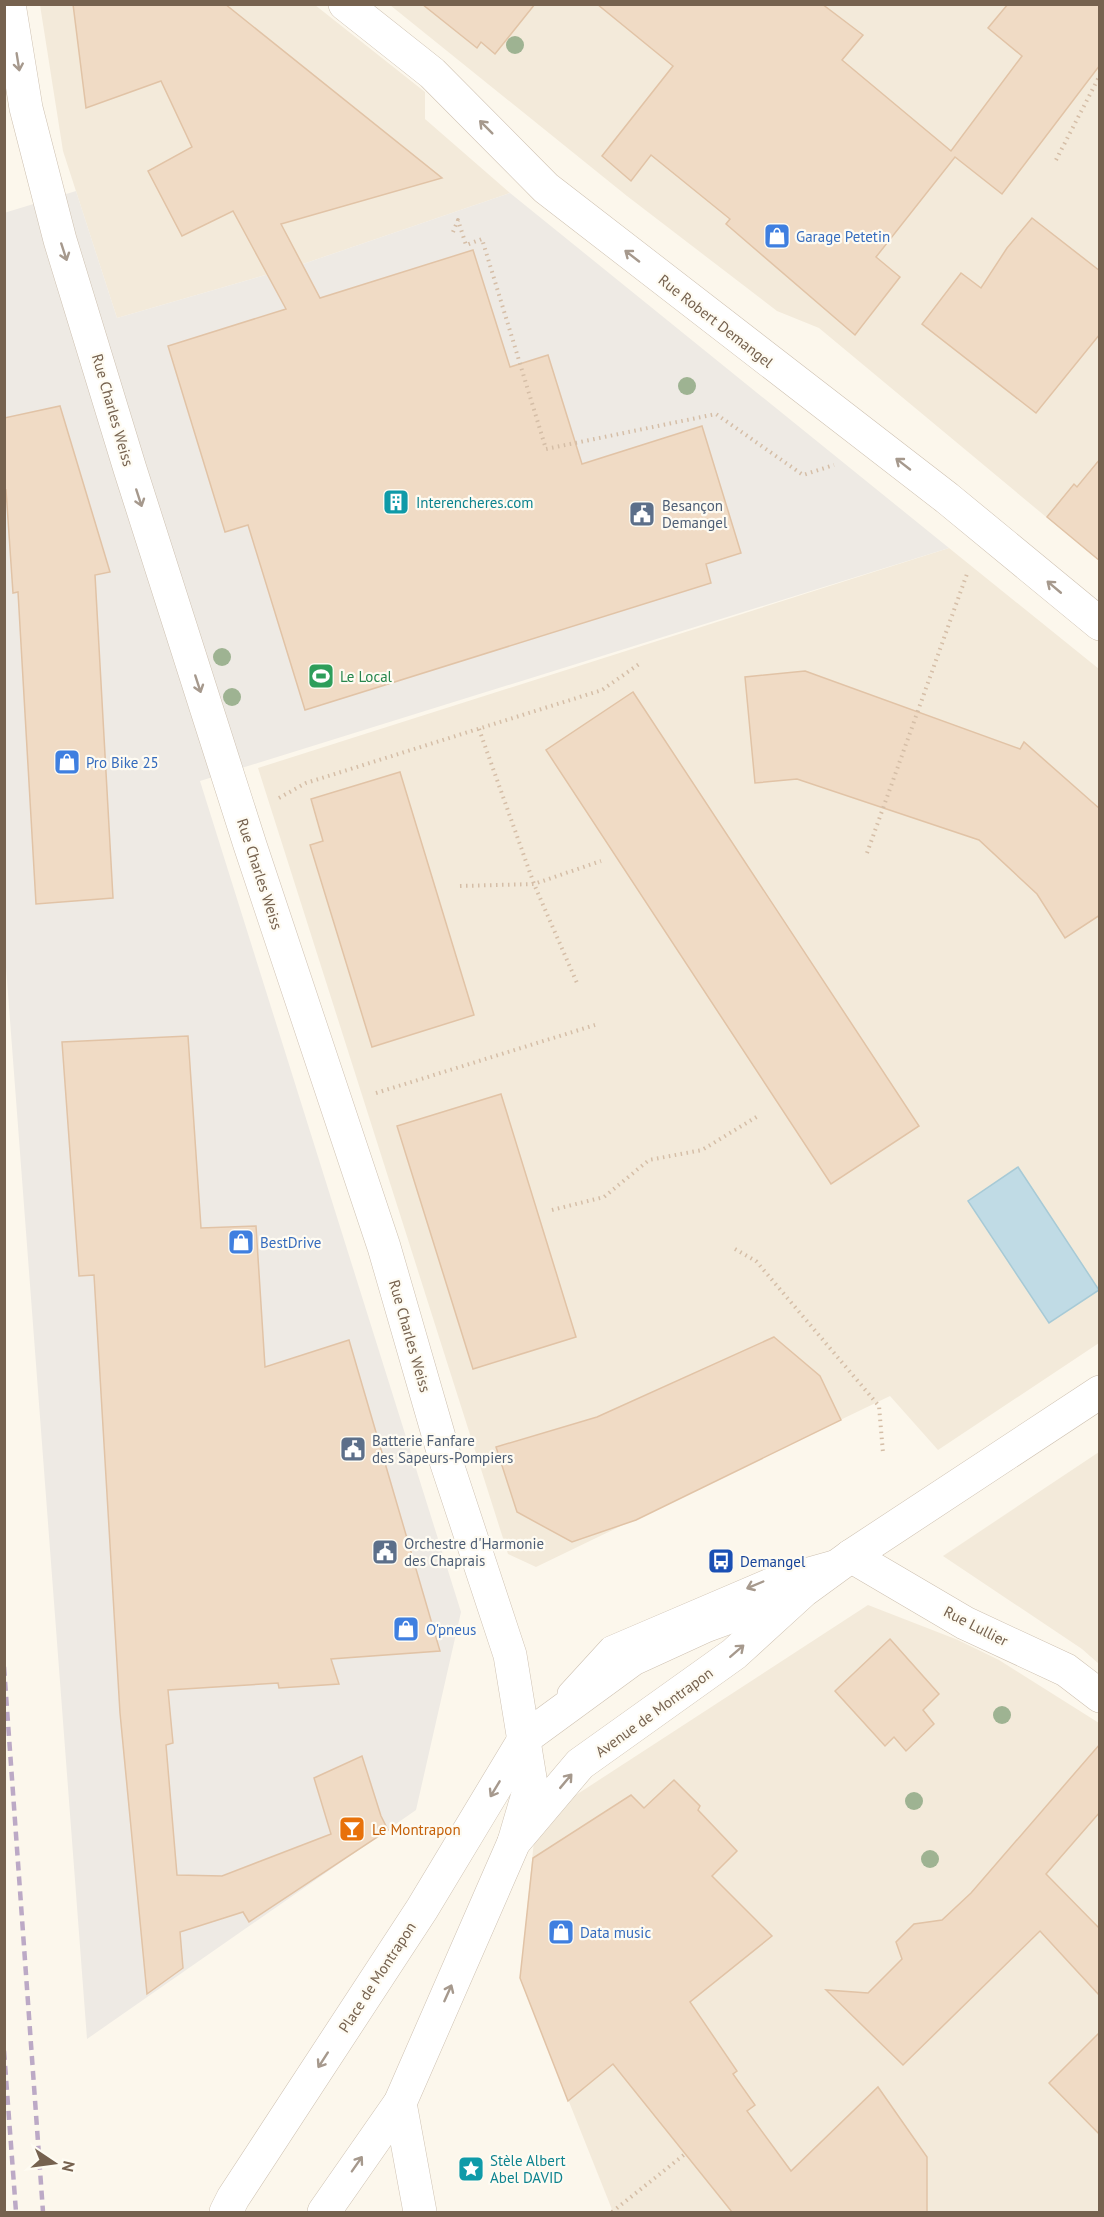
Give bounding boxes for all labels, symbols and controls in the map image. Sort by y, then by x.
one-way arrow [13,52,24,72]
one-way arrow [478,120,493,135]
shop icon: Garage Petetin [762,221,792,251]
place label: Garage Petetin [796,227,890,246]
one-way arrow [59,242,70,261]
one-way arrow [624,249,640,262]
street label: Rue Robert Demangel [655,270,778,372]
street label: Rue Charles Weiss [88,352,138,468]
one-way arrow [895,458,911,471]
building icon: Interencheres.com [381,487,411,517]
one-way arrow [134,488,145,507]
place label: Interencheres.com [416,493,534,512]
place label: Besançon Demangel [662,496,728,532]
public building icon: Besançon Demangel [627,499,657,529]
one-way arrow [1047,581,1063,594]
sports icon: Le Local [306,661,336,691]
place label: Le Local [340,667,393,686]
one-way arrow [194,674,205,693]
shop icon: Pro Bike 25 [52,747,82,777]
place label: Pro Bike 25 [86,753,159,772]
street label: Rue Charles Weiss [233,816,287,932]
shop icon: BestDrive [226,1227,256,1257]
place label: BestDrive [260,1233,321,1252]
street label: Rue Charles Weiss [385,1278,435,1394]
place label: Batterie Fanfare des Sapeurs-Pompiers [372,1431,513,1467]
public building icon: Batterie Fanfare des Sapeurs-Pompiers [338,1434,368,1464]
place label: Orchestre d'Harmonie des Chaprais [404,1534,544,1570]
public building icon: Orchestre d'Harmonie des Chaprais [370,1537,400,1567]
bus stop icon: Demangel [706,1546,736,1576]
place label: Demangel [740,1552,806,1571]
one-way arrow [746,1580,765,1591]
street label: Rue Lullier [941,1602,1011,1650]
shop icon: O'pneus [391,1614,421,1644]
place label: O'pneus [426,1620,476,1639]
one-way arrow [729,1644,744,1658]
street label: Avenue de Montrapon [592,1663,716,1761]
one-way arrow [559,1773,572,1789]
one-way arrow [488,1780,501,1797]
bar icon: Le Montrapon [337,1814,367,1844]
place label: Le Montrapon [372,1820,461,1839]
shop icon: Data music [546,1917,576,1947]
street label: Place de Montrapon [334,1918,420,2036]
place label: Data music [580,1923,651,1942]
one-way arrow [444,1984,455,2002]
one-way arrow [317,2051,329,2068]
north arrow [24,2133,84,2193]
place label: Stèle Albert Abel DAVID [490,2151,566,2187]
place icon: Stèle Albert Abel DAVID [456,2154,486,2184]
one-way arrow [351,2157,363,2173]
text: N [58,2159,80,2174]

